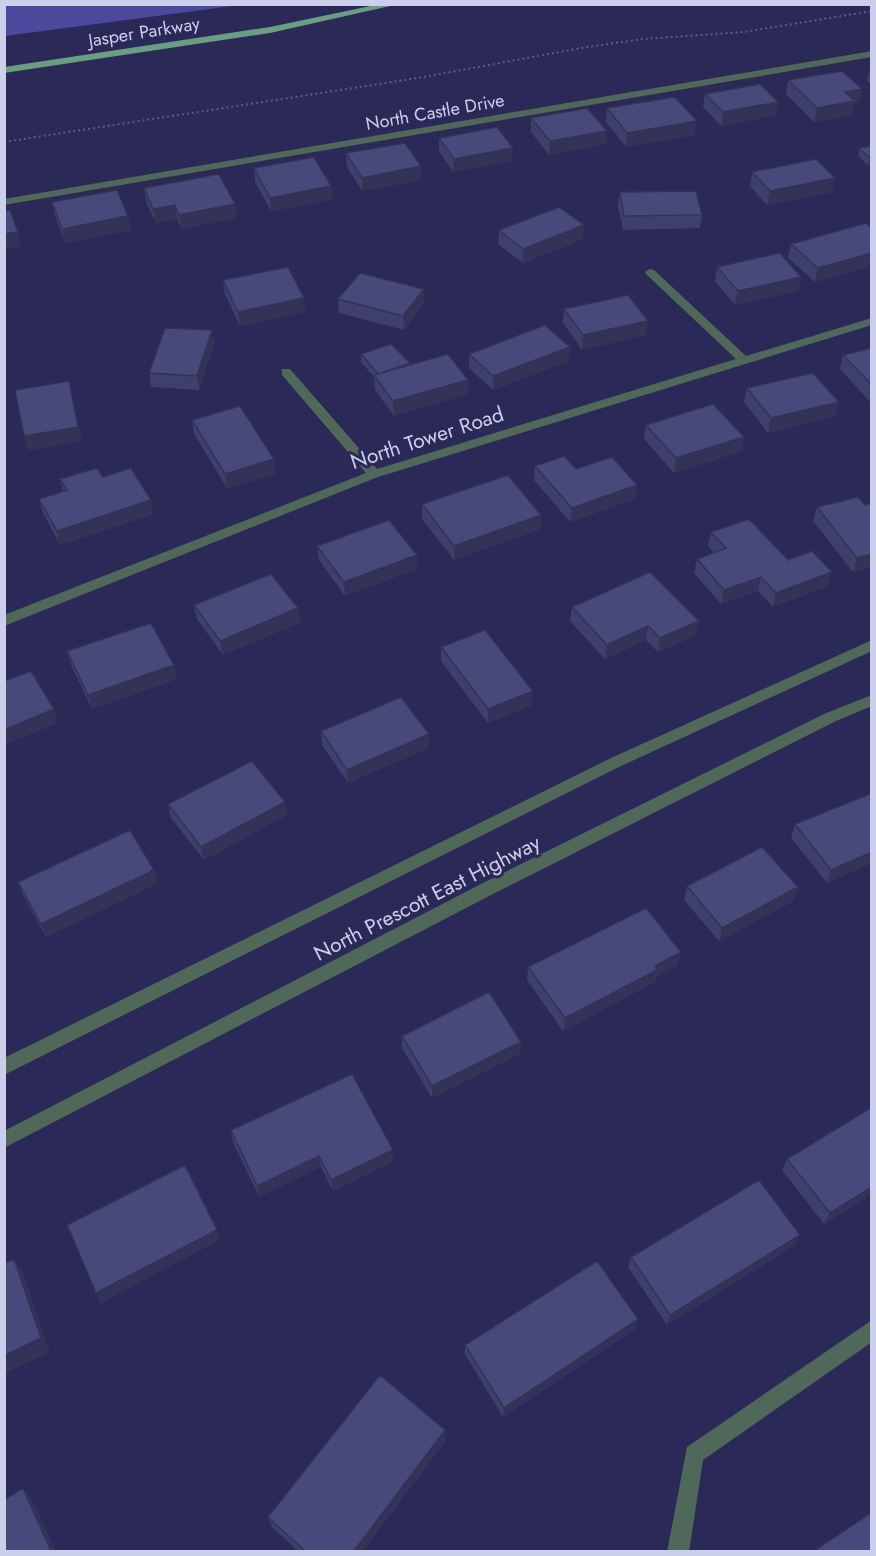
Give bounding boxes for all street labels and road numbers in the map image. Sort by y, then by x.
street label: Jasper Parkway [84,10,202,54]
street label: North Castle Drive [364,87,506,137]
street label: North Tower Road [346,399,508,477]
street label: North Prescott East Highway [308,827,546,968]

